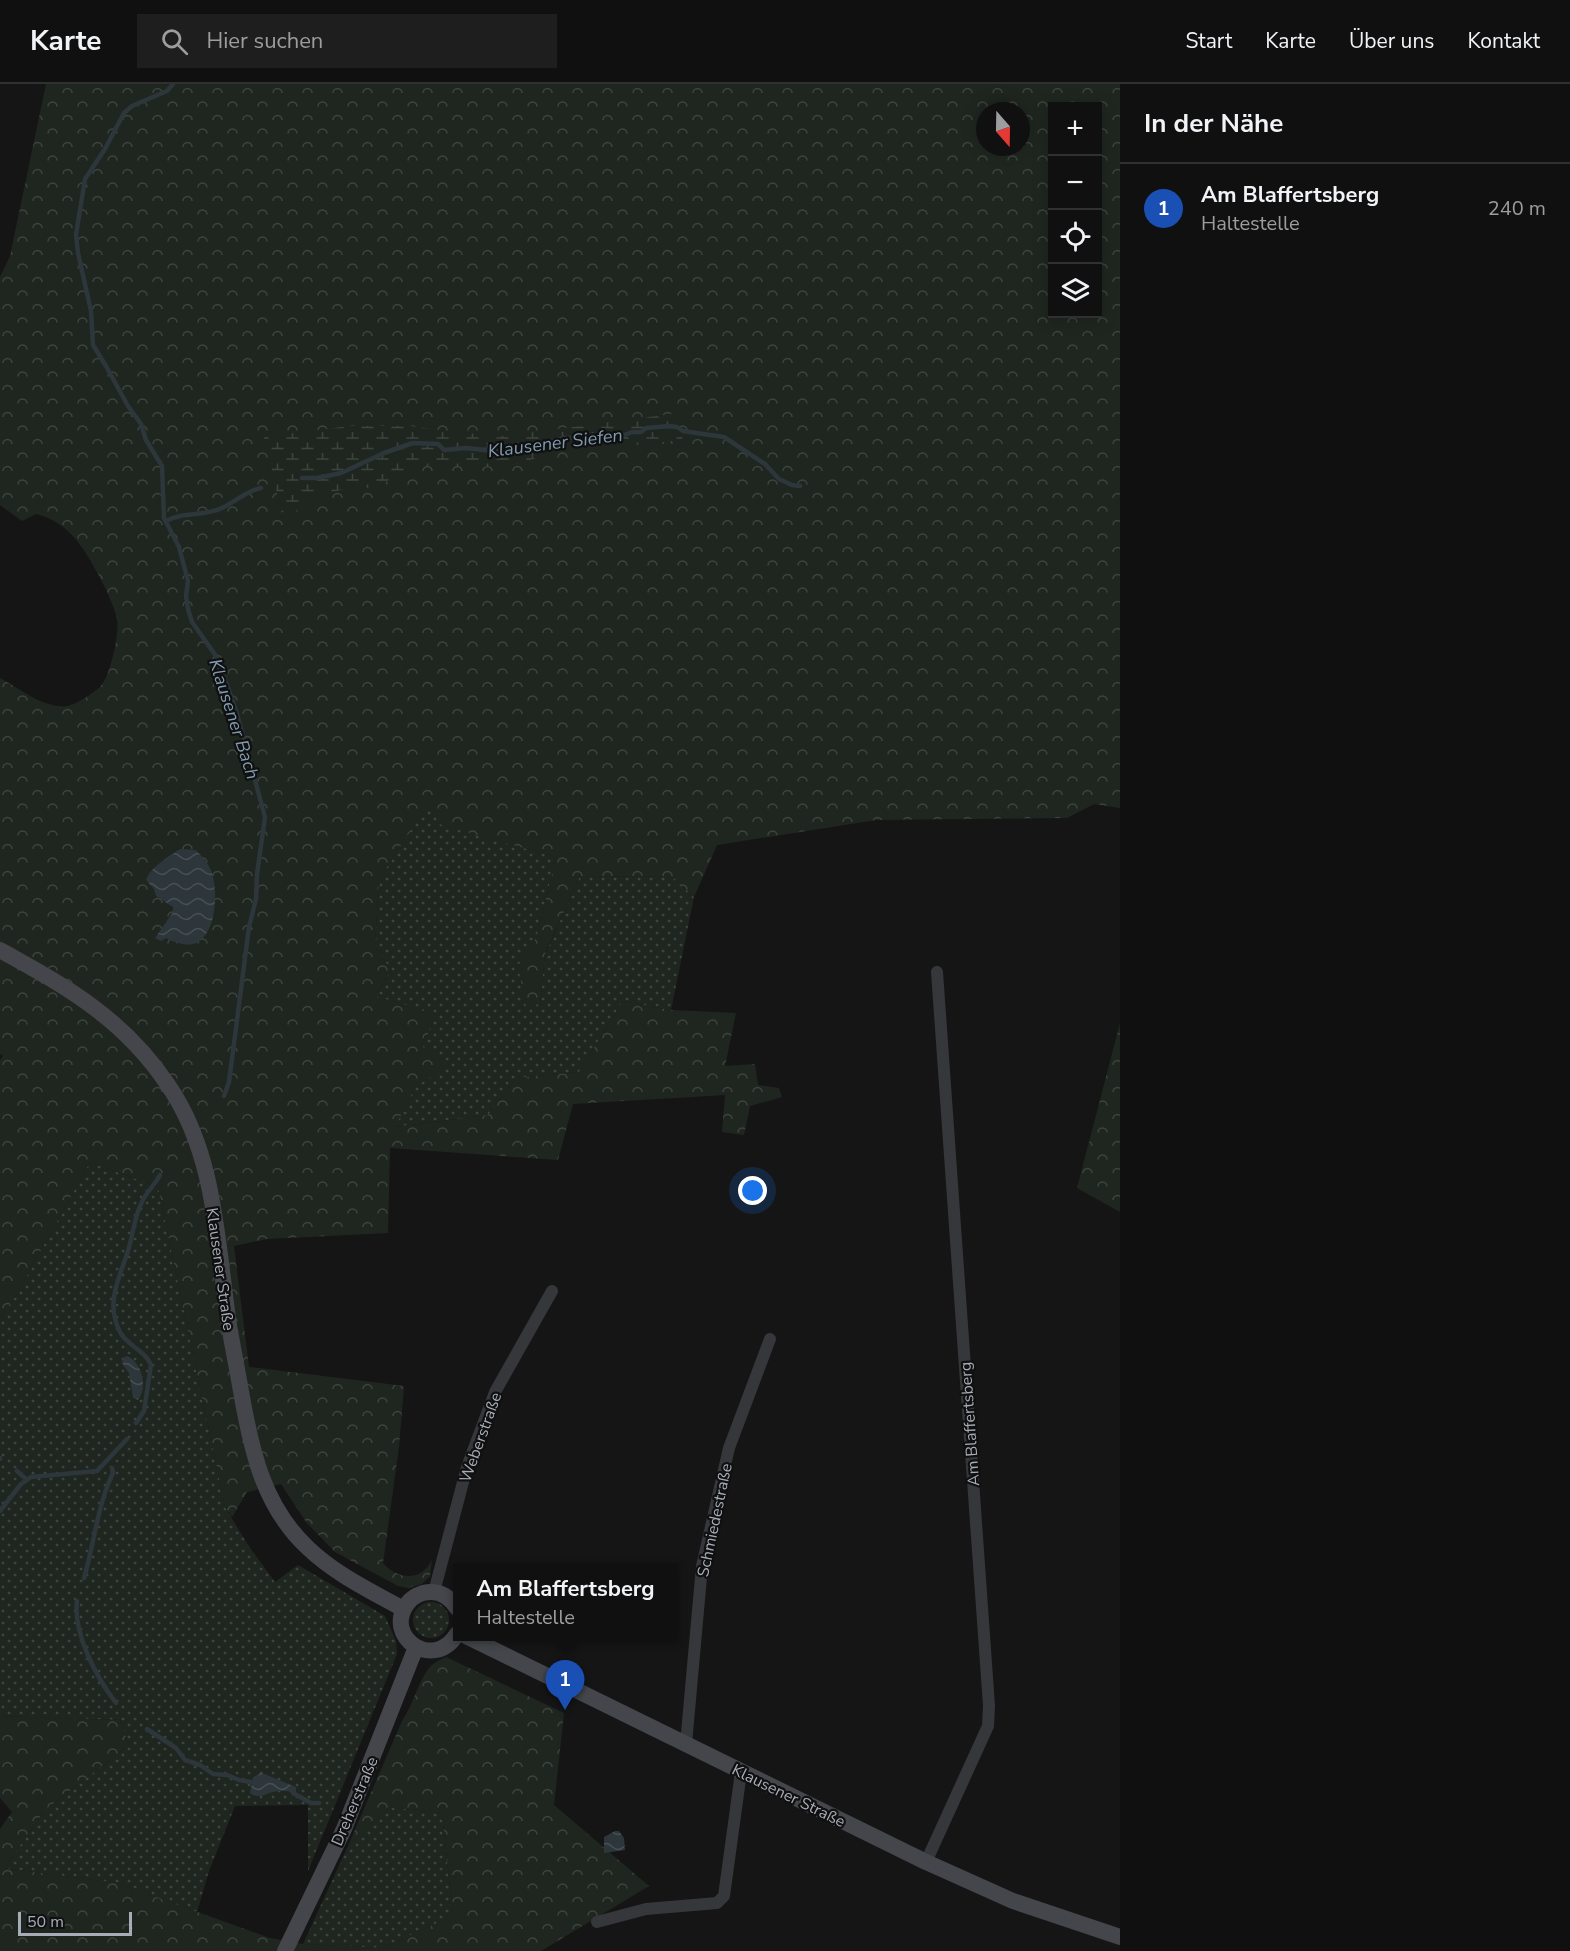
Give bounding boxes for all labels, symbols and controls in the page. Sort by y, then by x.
search box [137,14,557,68]
text: Karte [30,22,101,60]
icon: search [158,25,191,58]
text: Hier suchen [206,26,323,56]
text: Start [1185,27,1232,55]
text: Karte [1265,27,1316,55]
text: Über uns [1349,27,1434,55]
text: Kontakt [1467,27,1540,55]
north arrow [976,102,1030,156]
map controls [1048,102,1102,318]
button: + [1048,102,1102,156]
text: In der Nähe [1144,106,1283,141]
button: − [1048,156,1102,210]
text: Am Blaffertsberg [1201,180,1379,210]
text: 1 [1158,195,1170,222]
text: 240 m [1488,195,1546,222]
button: locate [1048,210,1102,264]
text: Haltestelle [1201,210,1300,237]
button: layers [1048,264,1102,318]
water label: Klausener Siefen [486,423,624,463]
water label: Klausener Bach [203,656,265,782]
your location [738,1176,767,1205]
street label: Klausener Straße [201,1206,240,1332]
street label: Am Blaffertsberg [955,1361,985,1487]
street label: Weberstraße [454,1389,507,1485]
street label: Schmiedestraße [692,1461,738,1579]
popup [453,1563,678,1641]
text: Am Blaffertsberg [476,1574,655,1604]
text: Haltestelle [476,1604,575,1631]
pin: 1 [546,1660,584,1710]
street label: Dreherstraße [326,1753,384,1849]
street label: Klausener Straße [728,1759,849,1833]
scale bar [18,1909,132,1936]
text: 50 m [27,1911,64,1933]

